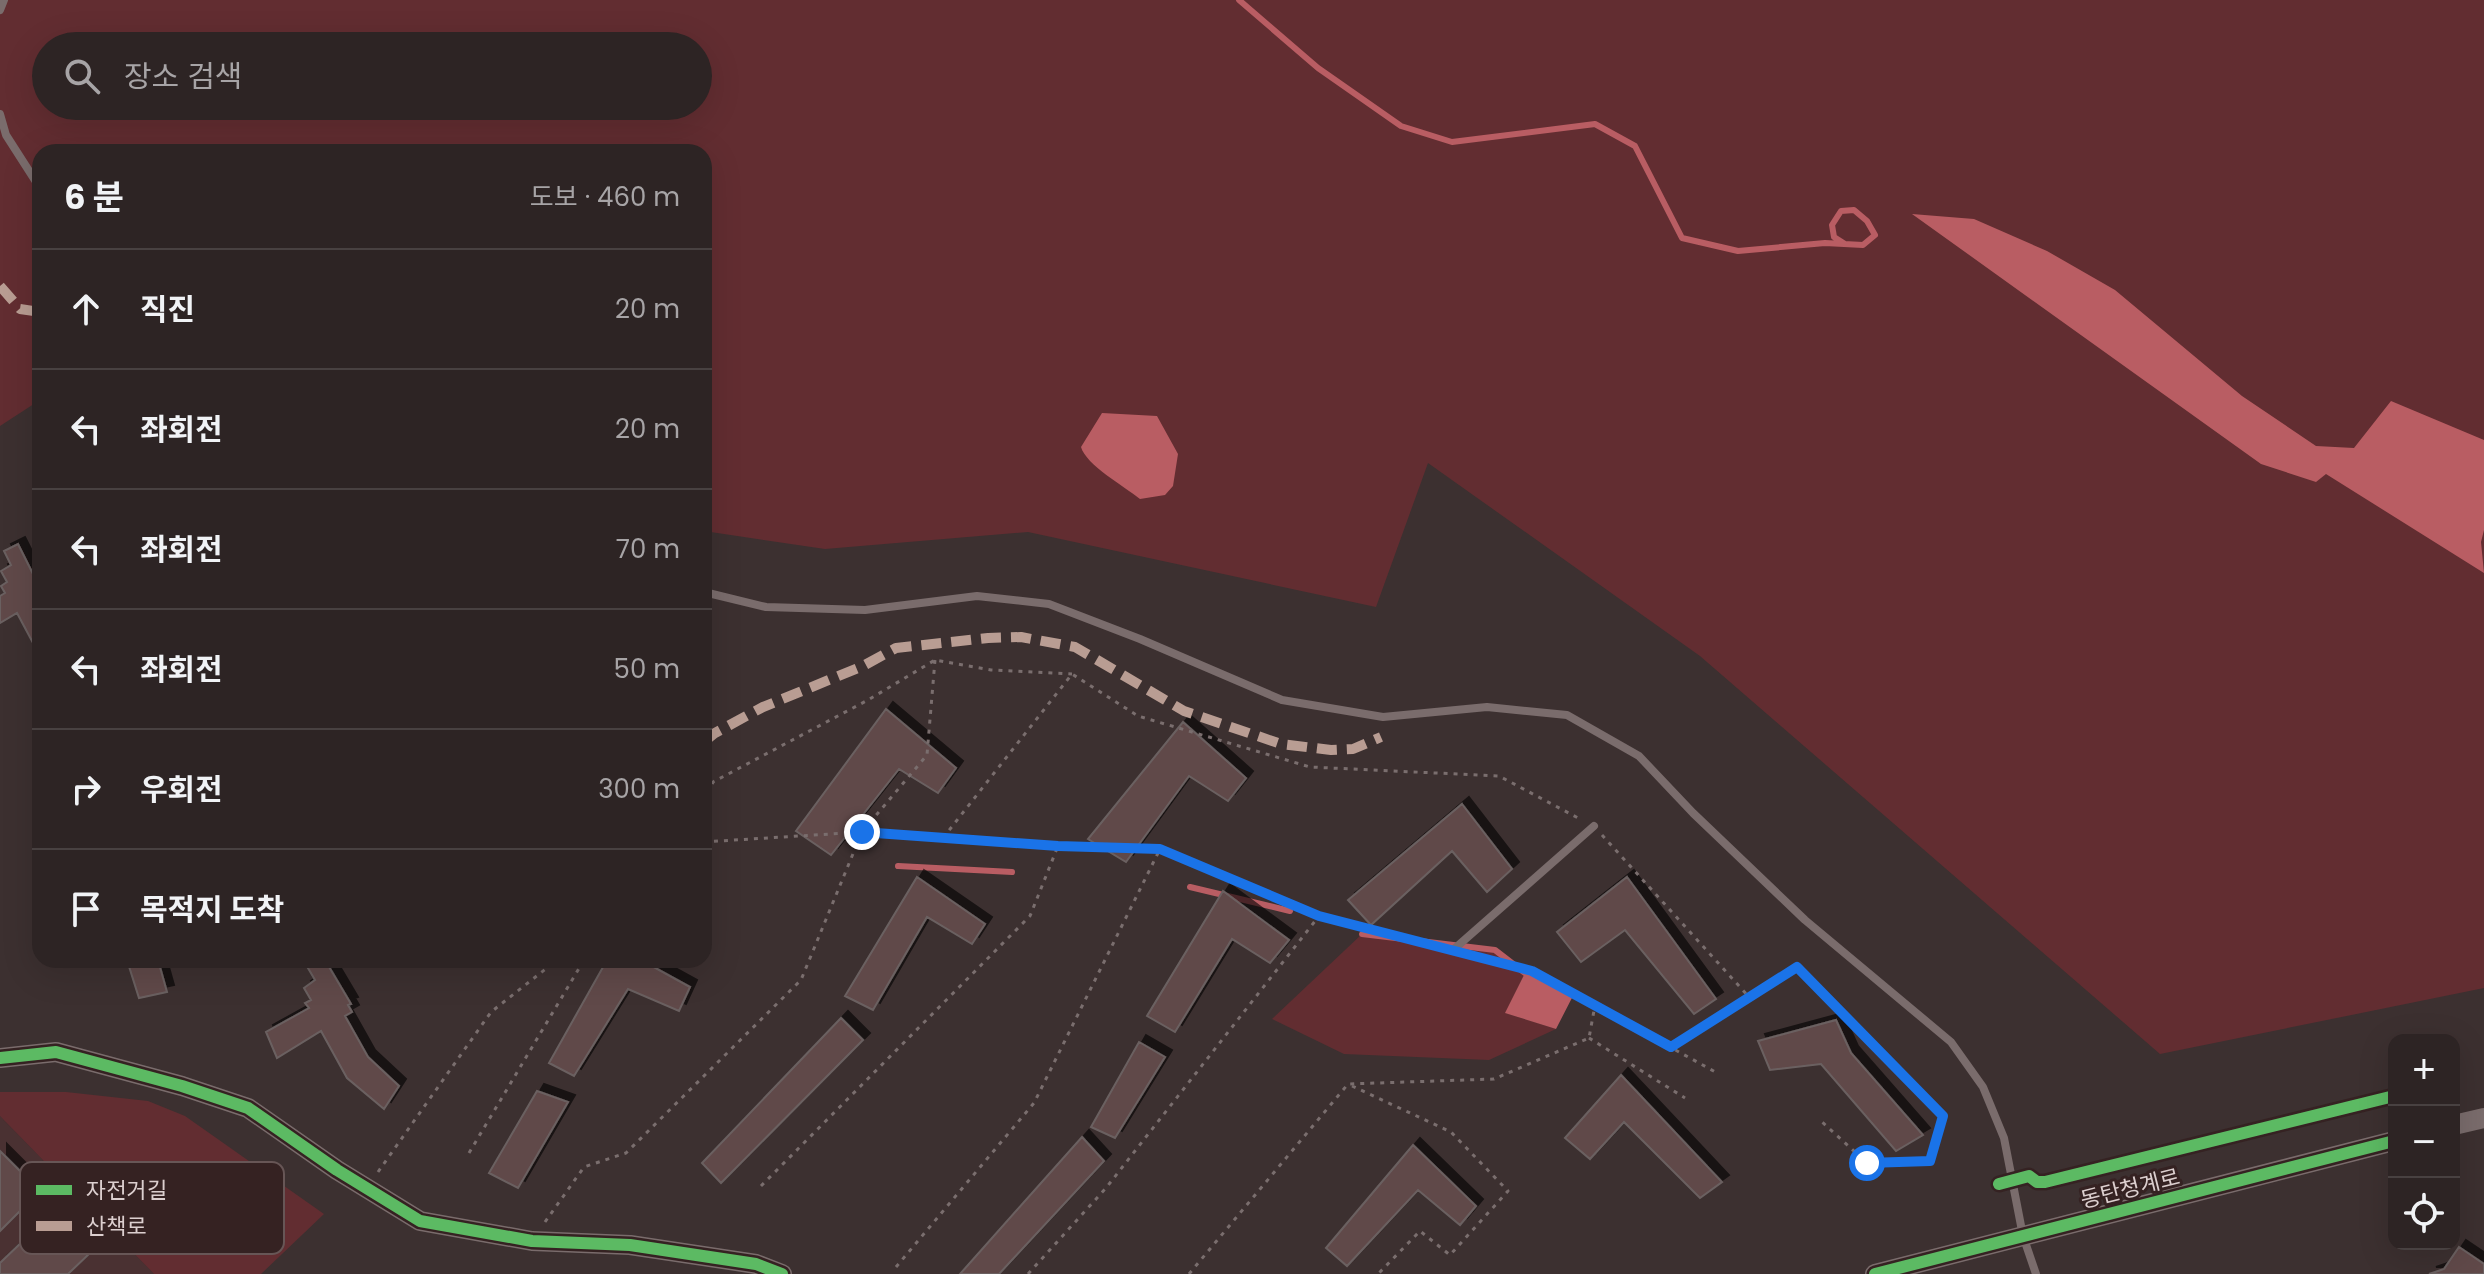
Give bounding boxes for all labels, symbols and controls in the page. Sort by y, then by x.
search box [32,32,712,120]
icon: search [60,54,104,98]
text: 장소 검색 [124,55,242,98]
text: 6 분 [64,173,124,221]
text: 도보 · 460 m [530,179,680,215]
icon: ahead [64,287,108,331]
text: 직진 [140,288,195,331]
text: 20 m [615,291,680,327]
icon: left [64,407,108,451]
text: 좌회전 [140,408,223,451]
text: 20 m [615,411,680,447]
icon: left [64,527,108,571]
text: 좌회전 [140,528,223,571]
text: 70 m [616,531,680,567]
icon: left [64,647,108,691]
text: 좌회전 [140,648,223,691]
text: 50 m [614,651,680,687]
icon: right [64,767,108,811]
text: 우회전 [140,768,223,811]
text: 300 m [598,771,680,807]
route end [844,814,880,850]
icon: arrive [64,887,108,931]
text: 목적지 도착 [140,888,284,931]
map controls [2388,1034,2460,1250]
button: + [2388,1034,2460,1106]
button: − [2388,1106,2460,1178]
route start [1849,1145,1885,1181]
street label: 동탄청계로 [2077,1161,2183,1216]
legend [20,1162,284,1254]
text: 자전거길 [86,1175,167,1206]
button: locate [2388,1178,2460,1250]
text: 산책로 [86,1211,147,1242]

